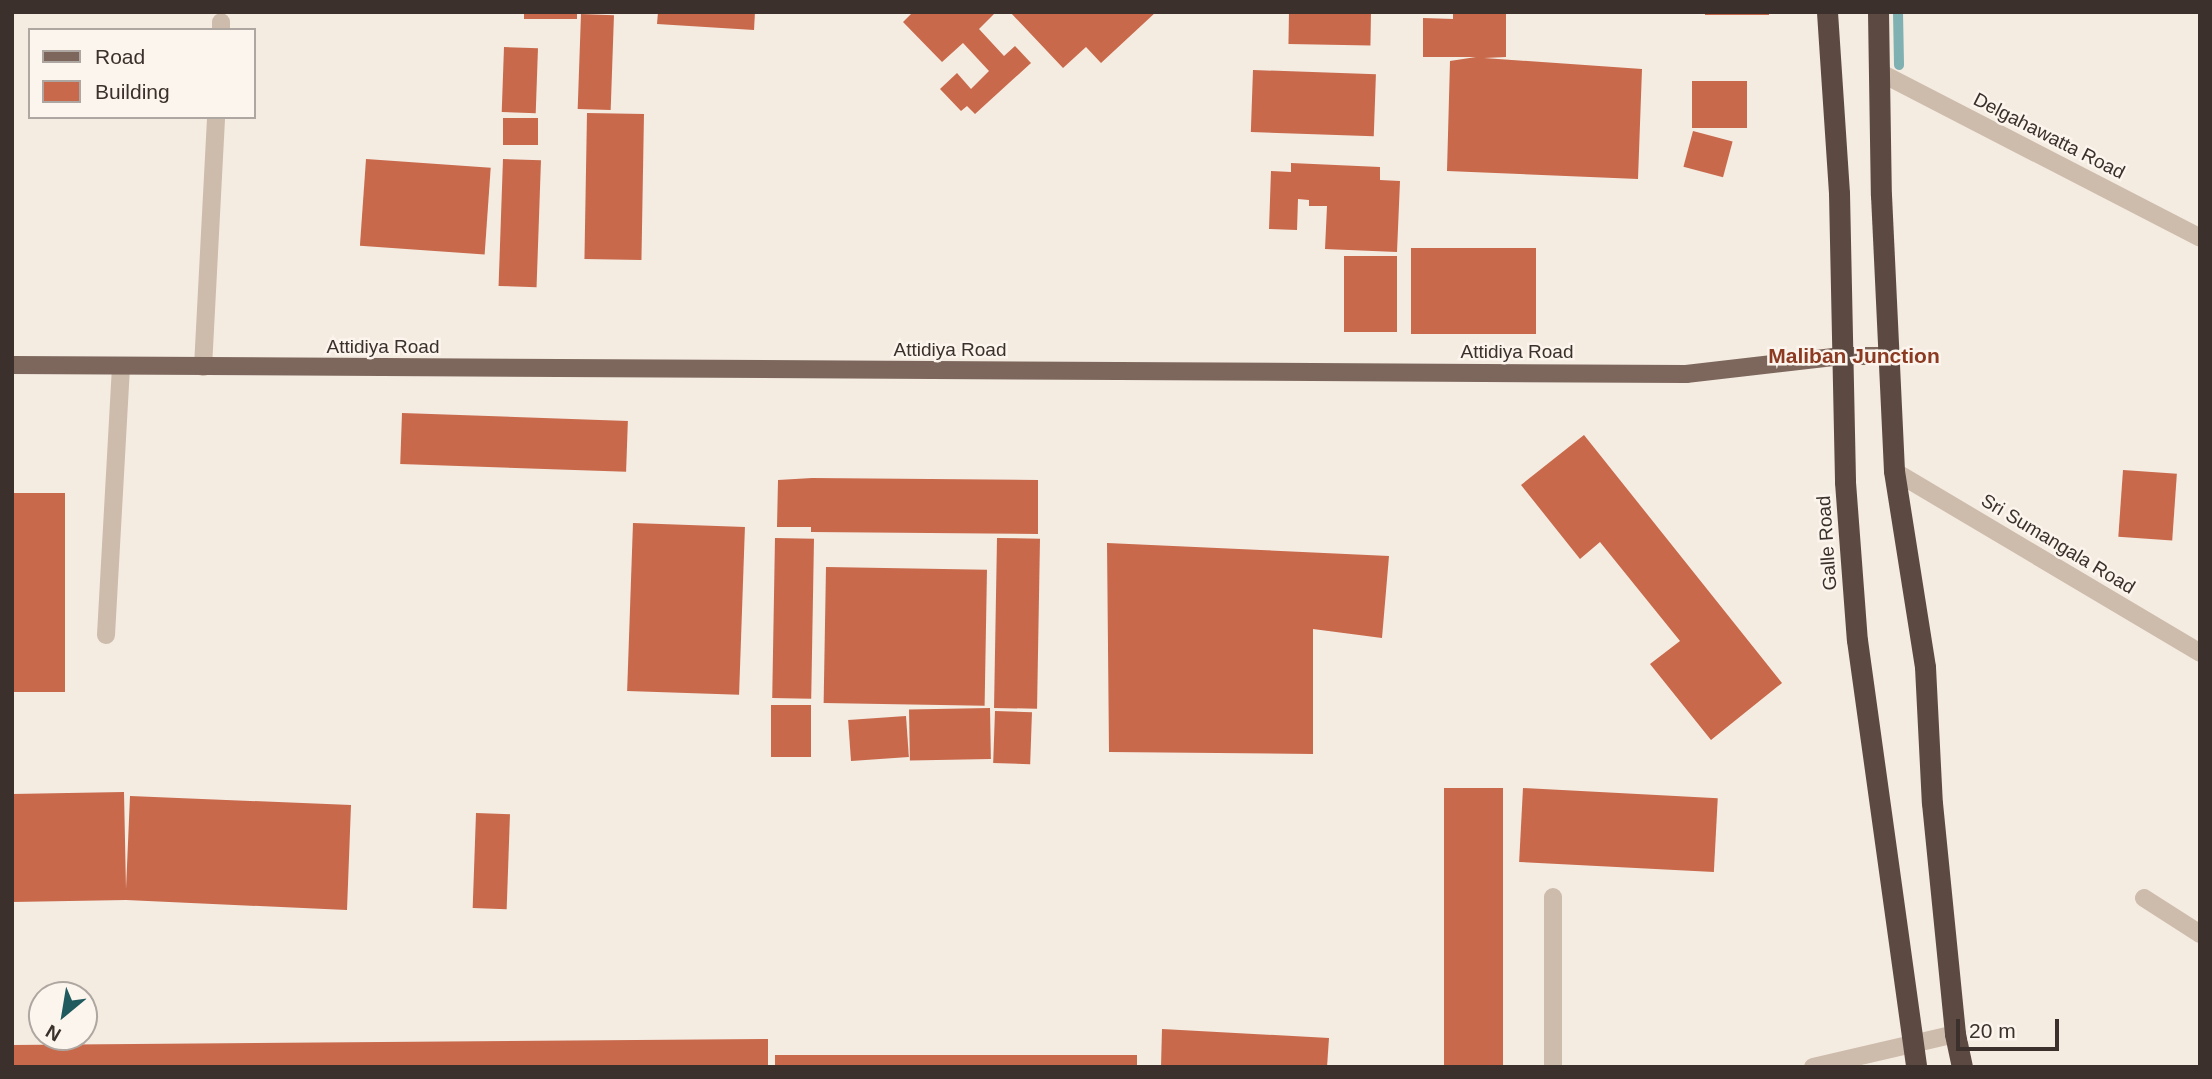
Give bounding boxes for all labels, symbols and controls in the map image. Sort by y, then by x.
legend [28,28,256,119]
text: Road [95,45,145,68]
text: Building [95,80,170,103]
street label: Delgahawatta Road [1969,88,2129,184]
street label: Attidiya Road [326,336,440,358]
street label: Attidiya Road [893,339,1007,361]
street label: Attidiya Road [1460,341,1574,363]
district label: Maliban Junction [1768,343,1940,369]
street label: Sri Sumangala Road [1977,489,2139,599]
street label: Galle Road [1812,495,1842,591]
north arrow [28,981,98,1051]
scale bar [1960,1006,2063,1050]
text: 20 m [1969,1019,2016,1042]
text: N [42,1020,64,1045]

